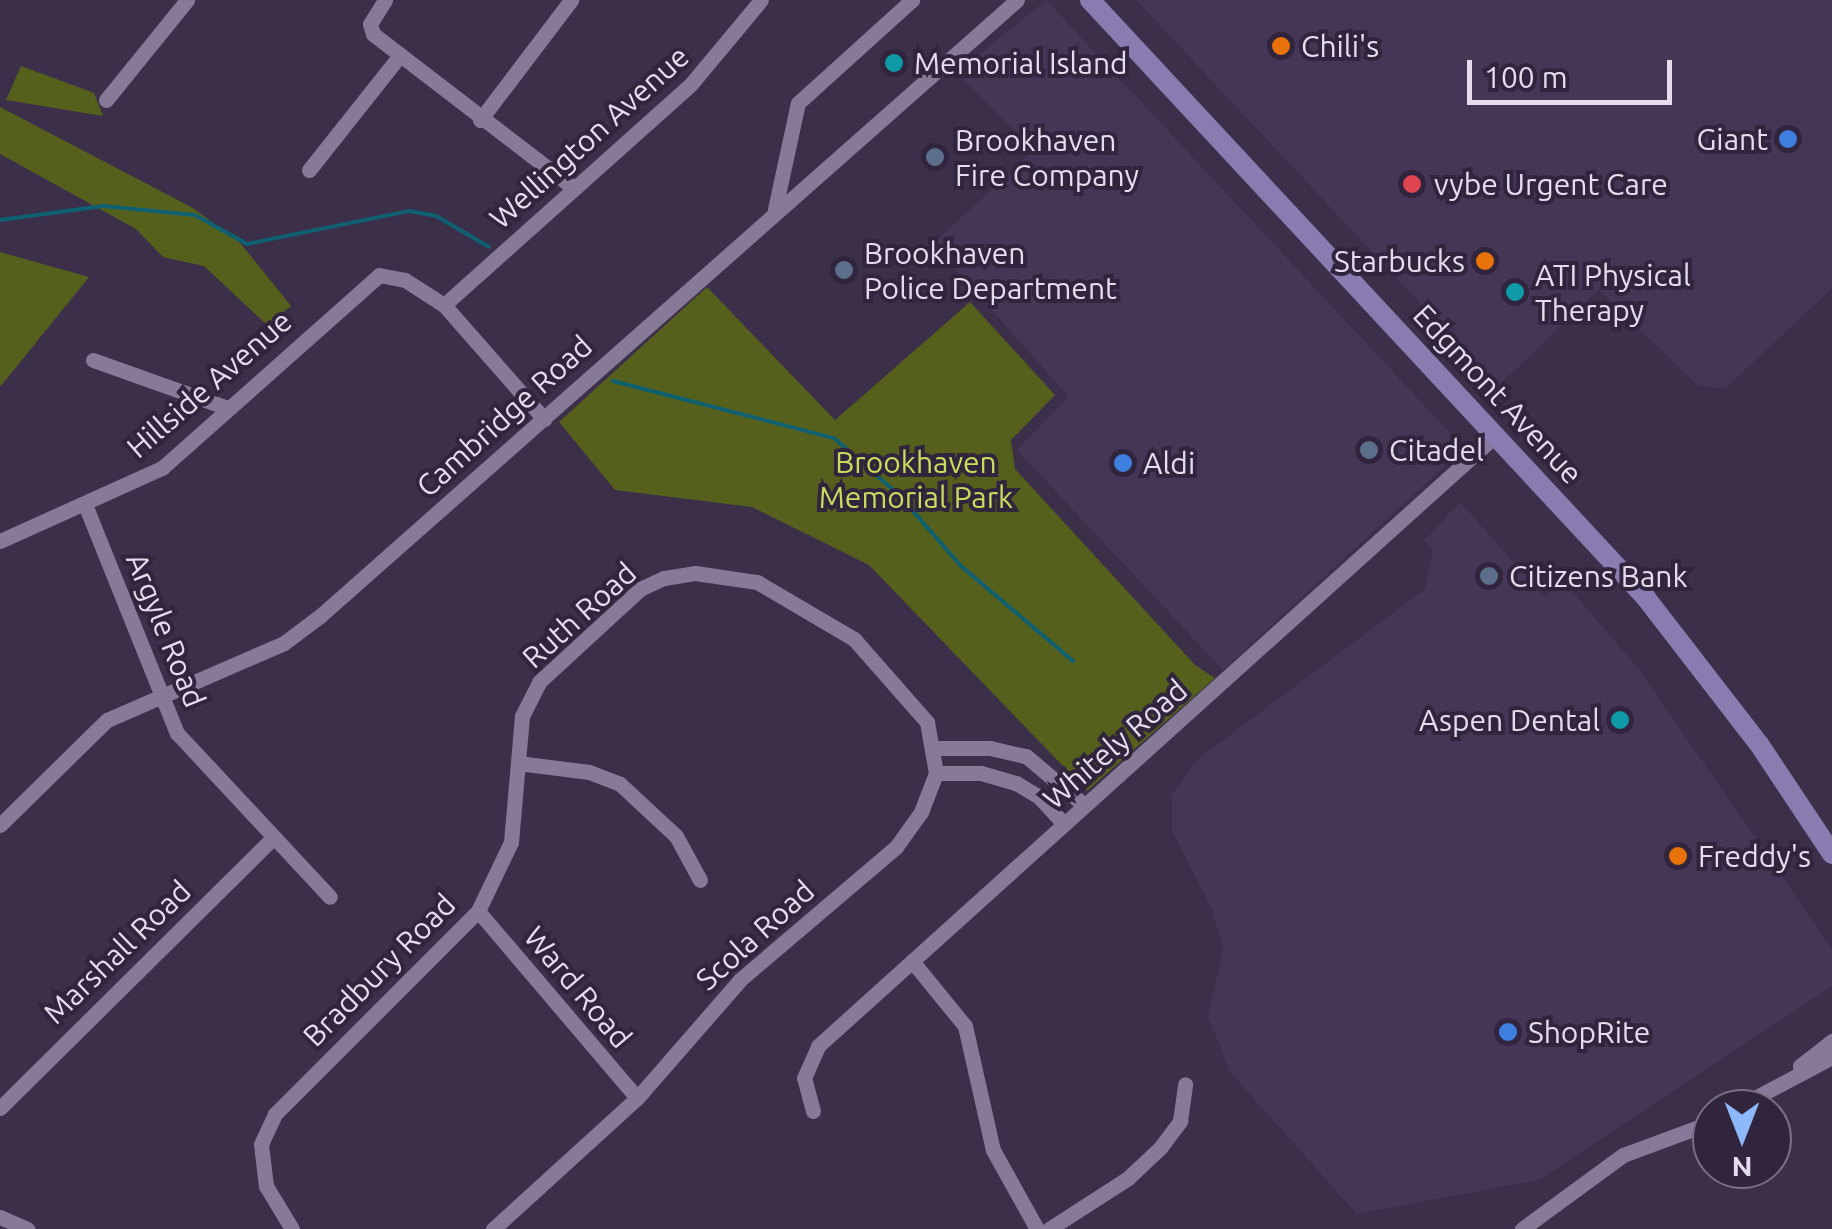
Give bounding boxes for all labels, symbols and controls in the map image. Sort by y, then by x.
place label: Chili's [1301,28,1379,64]
marker: Chili's [1270,35,1292,57]
street label: Wellington Avenue [482,38,696,236]
scale bar [1472,40,1677,102]
place label: Memorial Island [914,45,1128,81]
marker: Memorial Island [883,52,905,74]
text: 100 m [1484,60,1568,94]
place label: Giant [1696,121,1768,157]
place label: Brookhaven Fire Company [955,122,1139,192]
marker: Giant [1777,128,1799,150]
marker: Brookhaven Fire Company [924,146,946,168]
place label: vybe Urgent Care [1434,166,1668,202]
marker: vybe Urgent Care [1399,171,1425,197]
place label: Brookhaven Police Department [864,235,1117,306]
place label: Starbucks [1334,243,1465,279]
marker: Starbucks [1474,250,1496,272]
place label: ATI Physical Therapy [1535,257,1691,328]
marker: Brookhaven Police Department [833,259,855,281]
marker: ATI Physical Therapy [1504,281,1526,303]
street label: Edgmont Avenue [1406,297,1590,491]
street label: Hillside Avenue [119,303,299,465]
street label: Cambridge Road [409,328,599,504]
place label: Citadel [1389,432,1484,468]
marker: Citadel [1358,439,1380,461]
park label: Brookhaven Memorial Park [819,444,1013,514]
place label: Aldi [1143,445,1195,481]
marker: Aldi [1112,452,1134,474]
street label: Argyle Road [119,548,213,712]
street label: Ruth Road [515,555,643,675]
place label: Citizens Bank [1509,558,1688,594]
marker: Citizens Bank [1478,565,1500,587]
street label: Whitely Road [1036,672,1194,816]
place label: Aspen Dental [1419,702,1600,738]
marker: Aspen Dental [1609,709,1631,731]
place label: Freddy's [1698,838,1811,874]
marker: Freddy's [1667,845,1689,867]
street label: Marshall Road [36,873,198,1031]
street label: Scola Road [689,873,821,997]
street label: Bradbury Road [295,886,463,1054]
street label: Ward Road [517,919,639,1055]
place label: ShopRite [1528,1014,1650,1050]
marker: ShopRite [1497,1021,1519,1043]
north arrow [1692,1089,1792,1189]
text: N [1732,1152,1752,1183]

